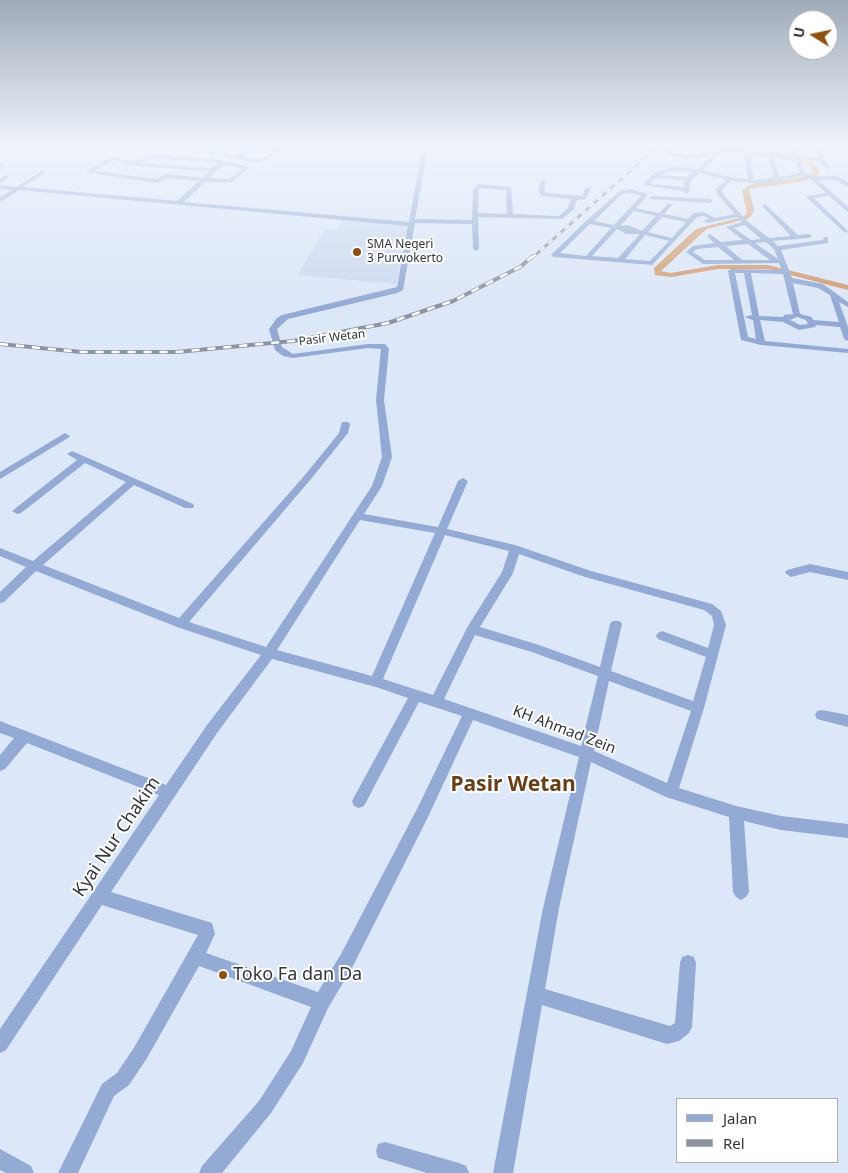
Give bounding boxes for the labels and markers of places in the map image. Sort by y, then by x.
place label: SMA Negeri 3 Purwokerto [367,238,443,266]
marker: SMA Negeri 3 Purwokerto [351,246,363,258]
place label: Toko Fa dan Da [233,964,362,986]
marker: Toko Fa dan Da [217,969,229,981]

